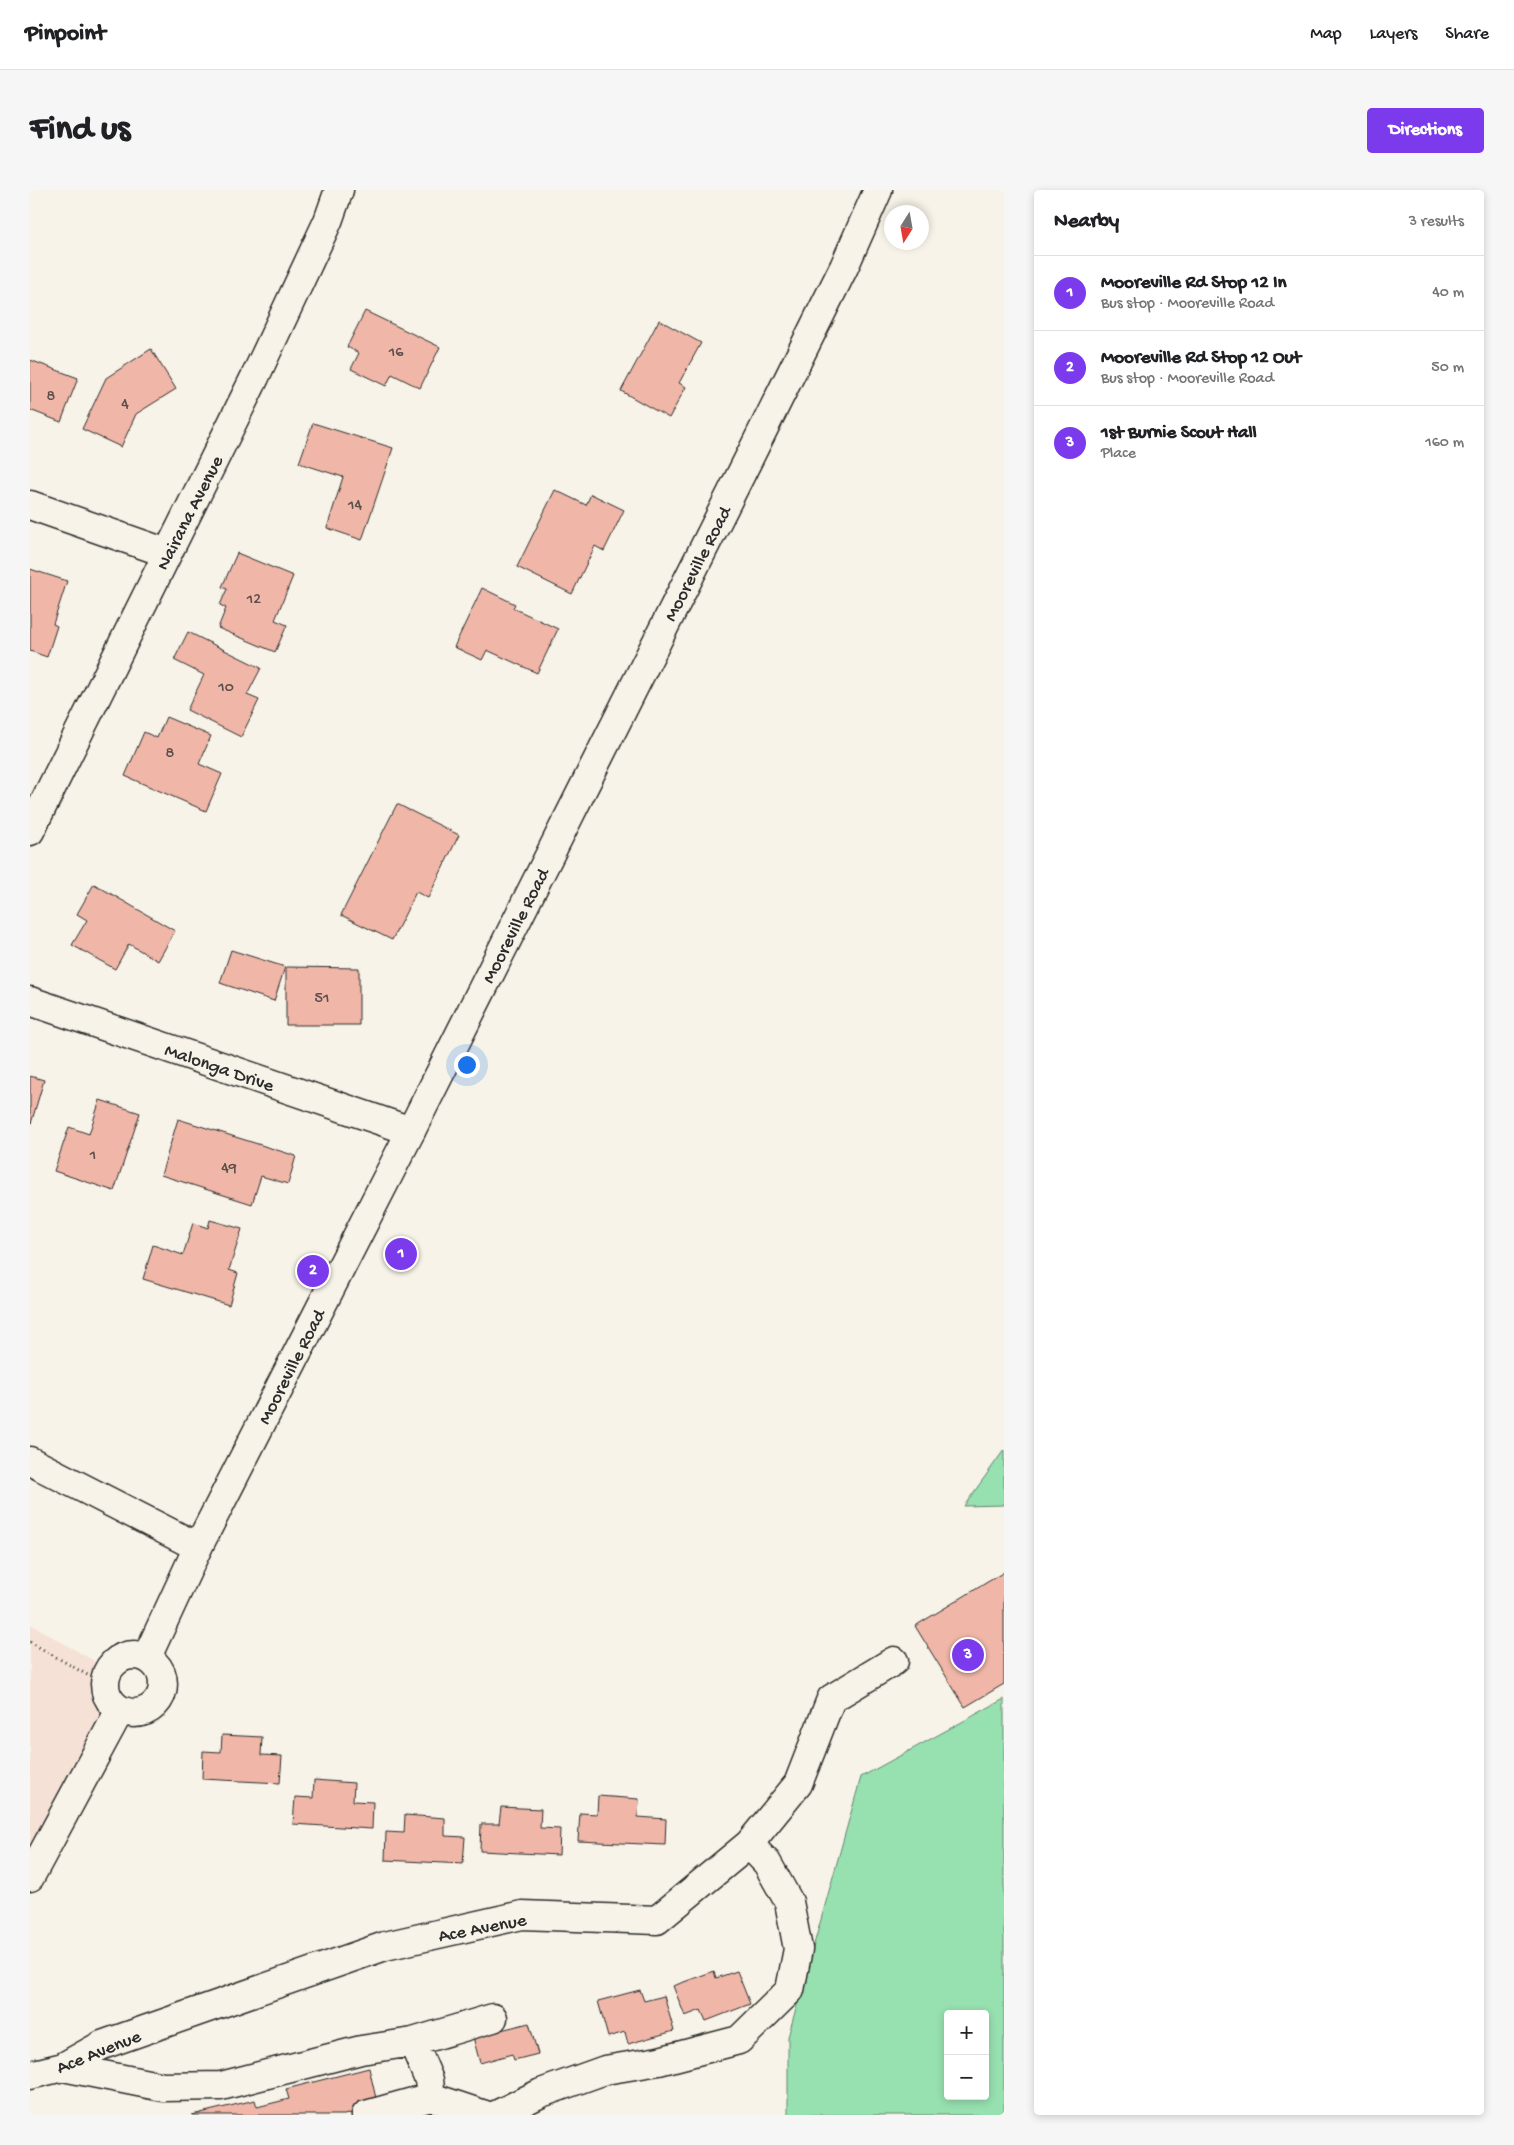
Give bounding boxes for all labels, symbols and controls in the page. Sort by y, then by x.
text: Pinpoint [25,20,106,49]
text: Map [1310,24,1342,45]
text: Layers [1370,24,1417,45]
text: Share [1445,24,1489,45]
button: Directions [1367,108,1484,153]
text: Find us [30,110,130,151]
north arrow [884,205,929,250]
text: Nearby [1054,210,1119,235]
text: 3 results [1409,213,1464,232]
text: Mooreville Rd Stop 12 In [1101,272,1287,295]
text: 1 [1067,284,1073,303]
text: 40 m [1432,284,1464,303]
text: Bus stop · Mooreville Road [1101,295,1274,314]
house number: 16 [388,344,404,363]
text: Mooreville Rd Stop 12 Out [1101,347,1301,370]
text: 2 [1066,359,1074,378]
text: 50 m [1431,359,1464,378]
text: Bus stop · Mooreville Road [1101,370,1274,389]
house number: 8 [47,388,56,407]
house number: 4 [121,396,129,415]
text: 1st Burnie Scout Hall [1101,422,1257,445]
text: 3 [1066,434,1074,453]
text: 160 m [1425,434,1464,453]
text: Place [1101,445,1136,464]
street label: Nairana Avenue [152,452,230,575]
house number: 14 [347,497,362,516]
street label: Mooreville Road [660,502,739,626]
house number: 12 [246,591,261,610]
house number: 10 [217,679,234,698]
house number: 8 [166,745,175,764]
street label: Mooreville Road [478,864,557,988]
house number: 51 [315,990,329,1009]
street label: Malonga Drive [161,1040,277,1099]
your location [454,1052,480,1078]
house number: 1 [89,1147,96,1166]
house number: 49 [221,1160,237,1179]
pin: 1 [385,1235,417,1273]
pin: 2 [297,1252,329,1290]
street label: Mooreville Road [254,1305,333,1429]
pin: 3 [952,1636,984,1674]
street label: Ace Avenue [437,1910,529,1949]
map controls [944,2010,989,2100]
button: + [944,2010,989,2055]
street label: Ace Avenue [54,2026,145,2081]
button: − [944,2055,989,2100]

